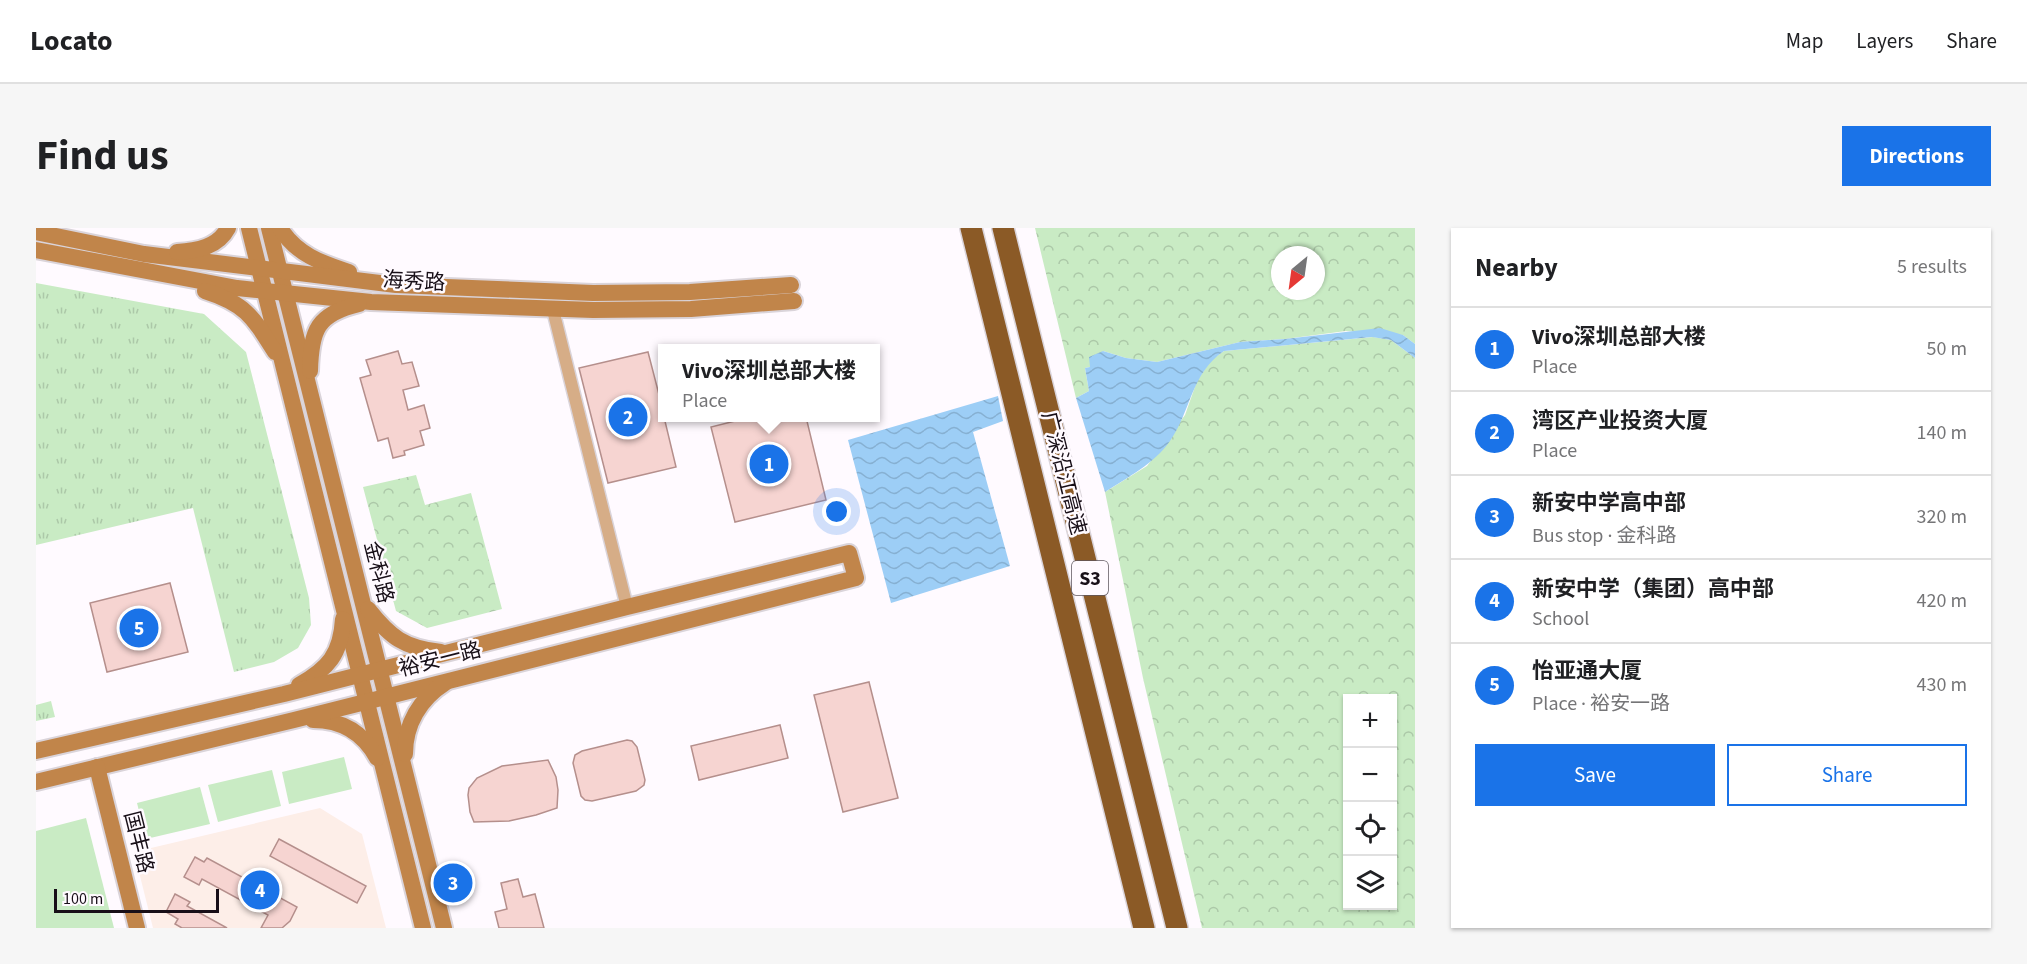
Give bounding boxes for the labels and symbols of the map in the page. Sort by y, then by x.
north arrow [1271,246,1325,300]
street label: 海秀路 [382,264,446,298]
pin: 2 [608,394,648,440]
street label: 广深沿江高速 [1034,408,1094,538]
pin: 1 [750,442,788,486]
your location [822,497,851,526]
street label: 金科路 [357,538,401,606]
road number: S3 [1072,561,1108,595]
pin: 5 [120,606,158,650]
street label: 裕安一路 [396,634,484,684]
street label: 国丰路 [117,808,161,876]
pin: 3 [434,860,472,906]
pin: 4 [240,868,280,912]
scale bar [54,886,219,914]

